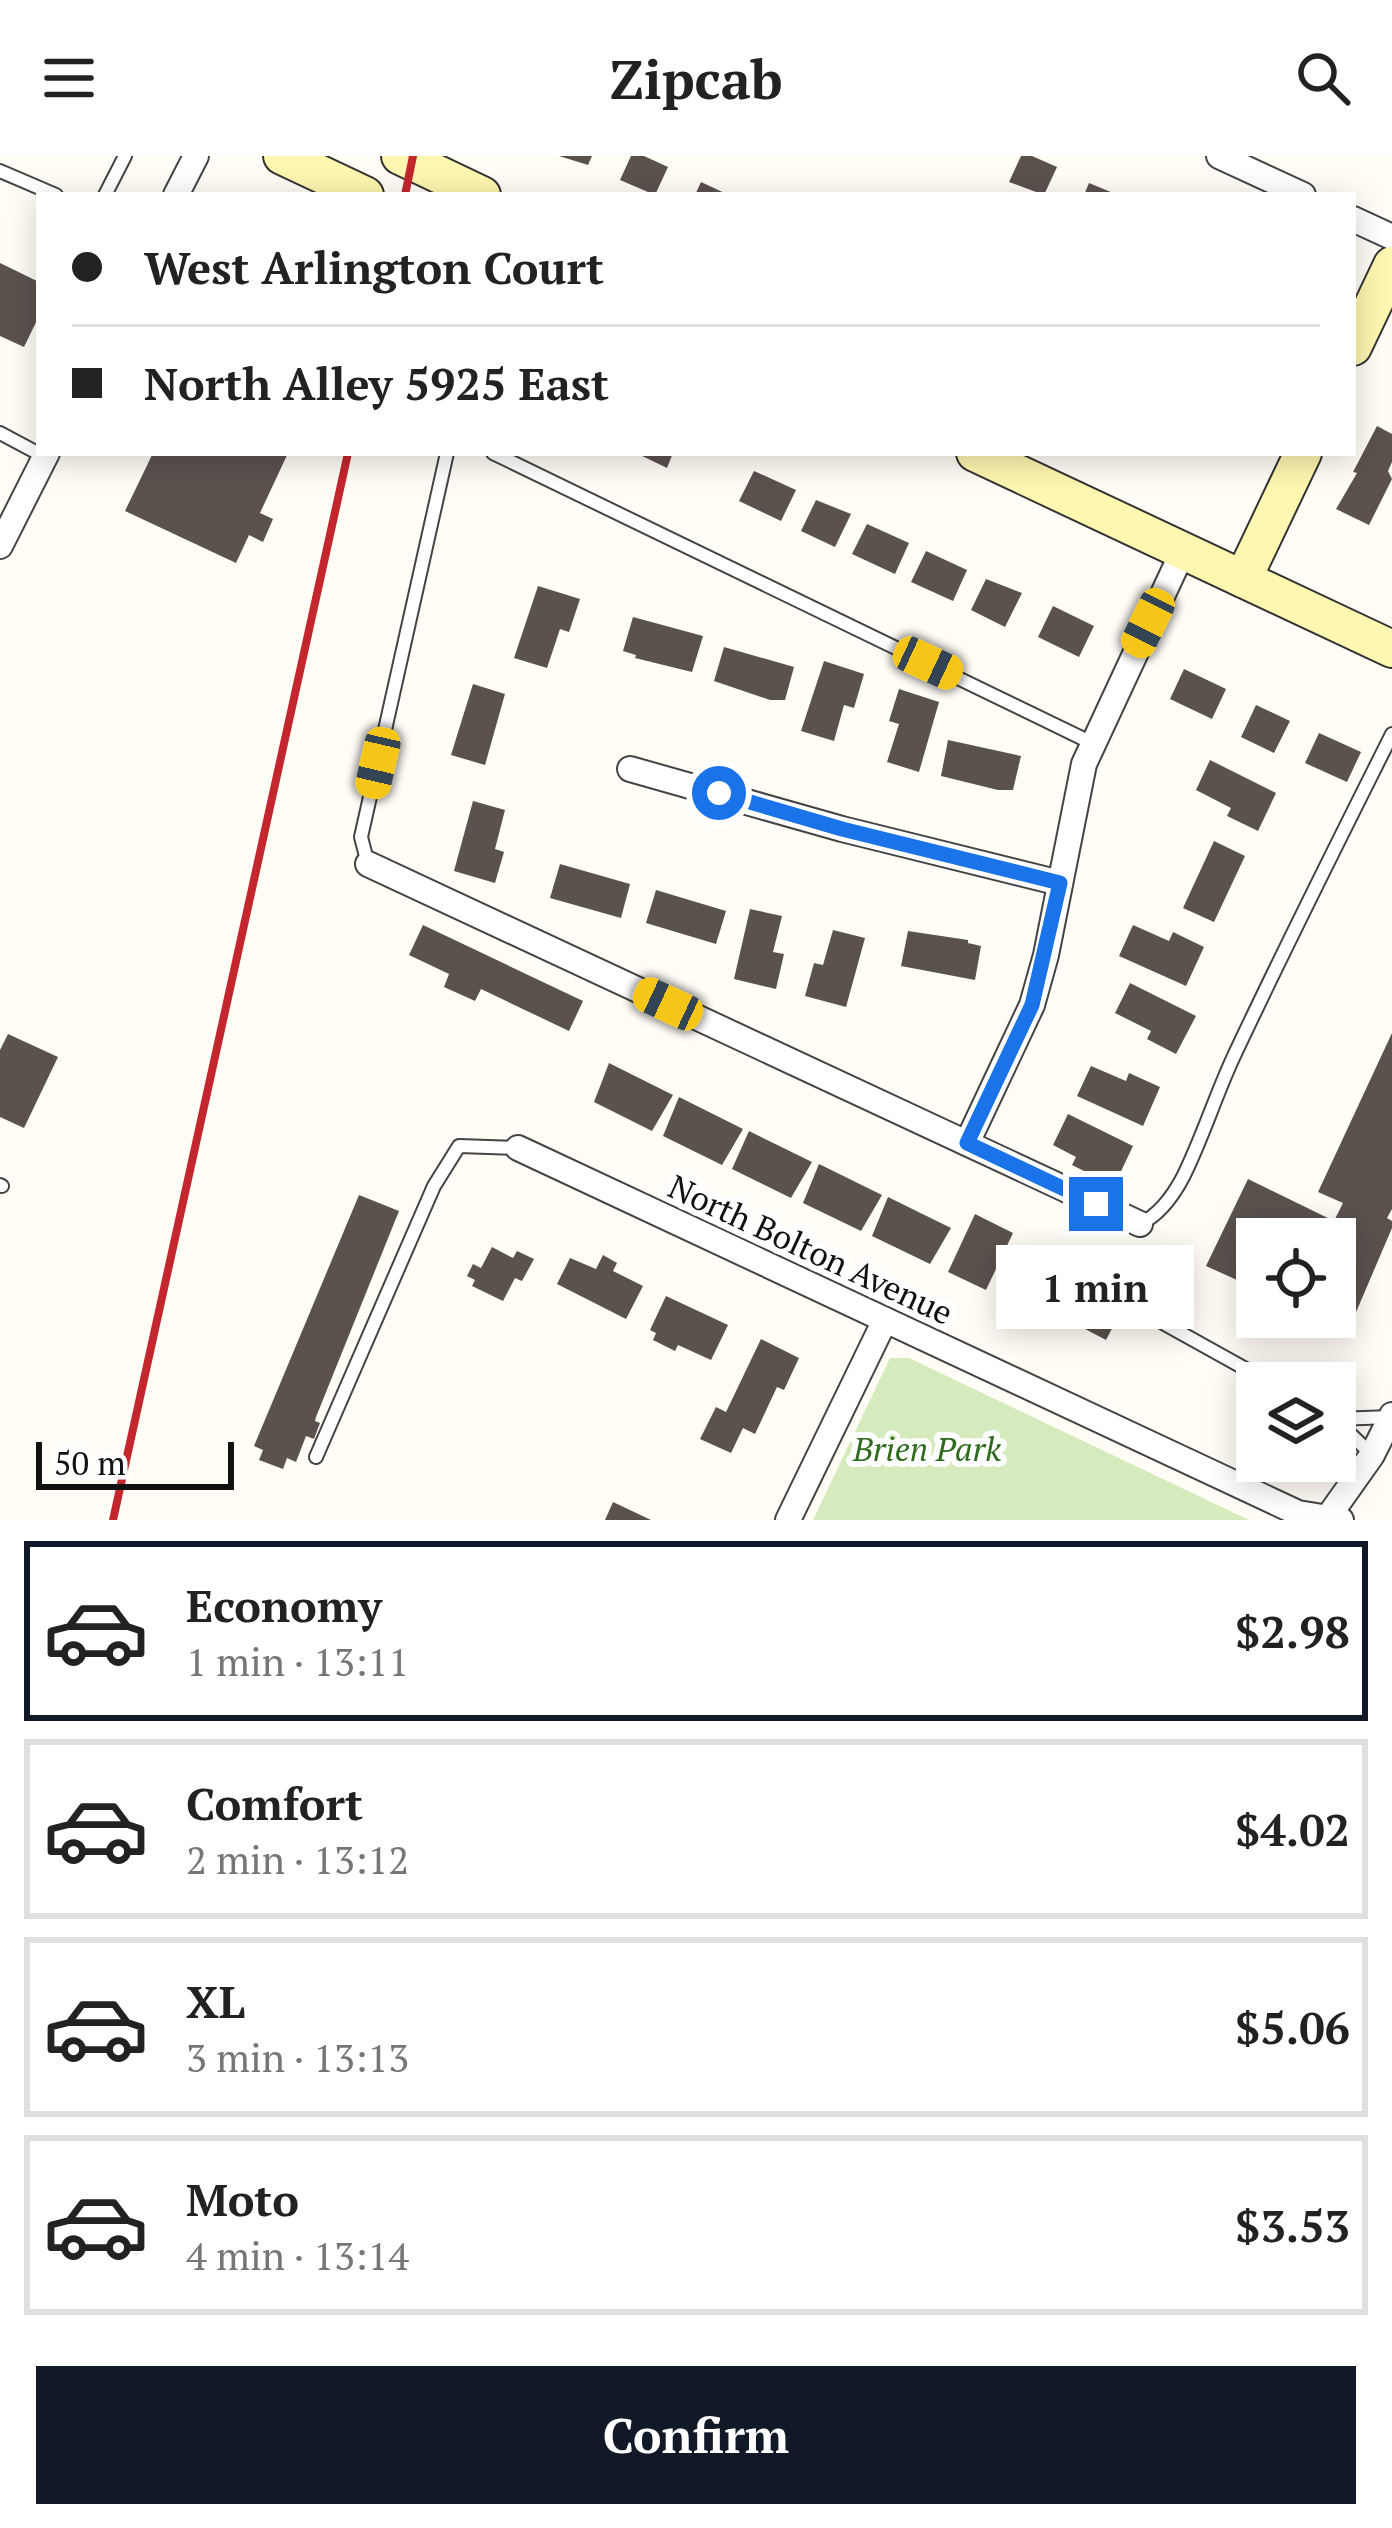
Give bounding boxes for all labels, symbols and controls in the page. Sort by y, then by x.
text: Zipcab [609,43,783,114]
icon: menu [36,45,102,111]
icon: search [1290,45,1356,111]
text: West Arlington Court [144,237,604,297]
text: North Alley 5925 East [144,353,609,413]
car [1116,583,1180,663]
car [888,631,968,695]
car [352,724,404,802]
route start [692,766,746,820]
car [628,972,708,1036]
street label: North Bolton Avenue [662,1164,960,1334]
route end [1069,1177,1123,1231]
map controls [1236,1218,1356,1482]
button: locate [1236,1218,1356,1338]
callout: 1 min [997,1246,1195,1330]
text: 1 min [1042,1261,1148,1313]
button: layers [1236,1362,1356,1482]
park label: Brien Park [852,1427,1001,1470]
scale bar [36,1436,234,1489]
text: 50 m [54,1441,126,1484]
text: Economy [186,1575,382,1635]
icon: car [42,1577,150,1685]
text: $2.98 [1235,1601,1350,1661]
text: 1 min · 13:11 [186,1635,409,1687]
text: Comfort [186,1773,363,1833]
icon: car [42,1775,150,1883]
text: $4.02 [1235,1799,1350,1859]
text: 2 min · 13:12 [186,1833,409,1885]
text: XL [186,1971,245,2031]
icon: car [42,1973,150,2081]
text: $5.06 [1235,1997,1350,2057]
text: 3 min · 13:13 [186,2031,409,2083]
text: Moto [186,2169,299,2229]
icon: car [42,2171,150,2279]
text: $3.53 [1235,2195,1350,2255]
text: 4 min · 13:14 [186,2229,409,2281]
button: Confirm [36,2366,1356,2504]

